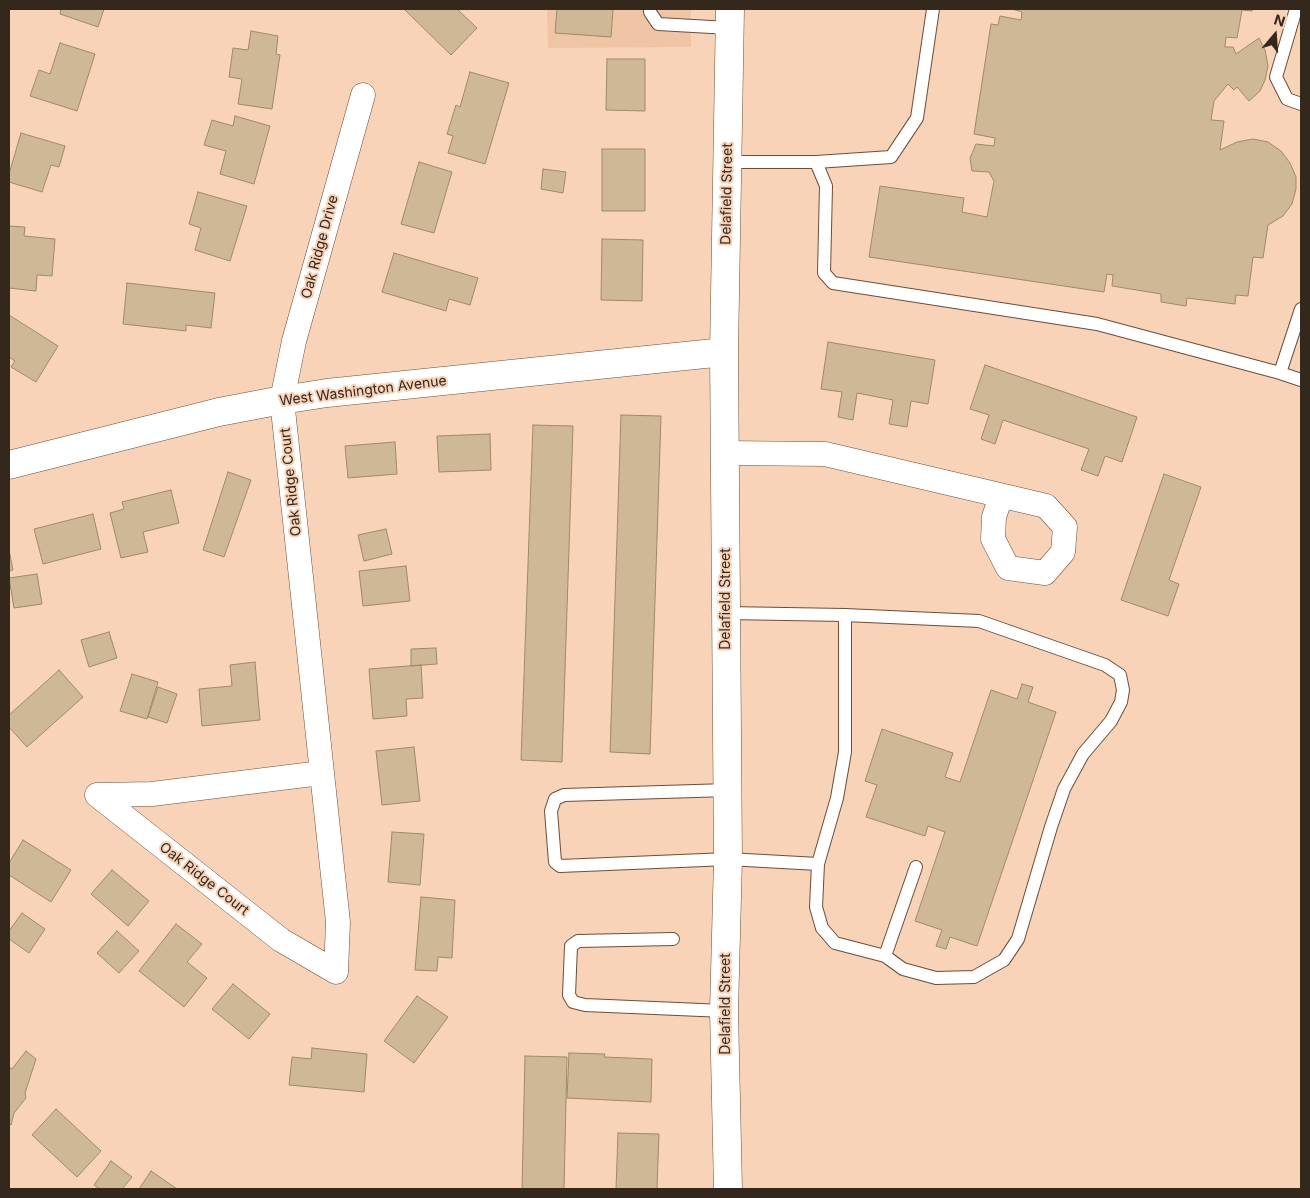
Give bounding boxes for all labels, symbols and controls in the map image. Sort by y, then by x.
north arrow [1250,10,1300,60]
text: N [1272,11,1287,30]
street label: Delafield Street [718,143,736,245]
street label: Oak Ridge Drive [298,193,342,301]
street label: West Washington Avenue [278,372,448,410]
street label: Oak Ridge Court [277,427,305,537]
street label: Delafield Street [718,548,734,650]
street label: Oak Ridge Court [156,839,252,919]
street label: Delafield Street [718,953,734,1055]

